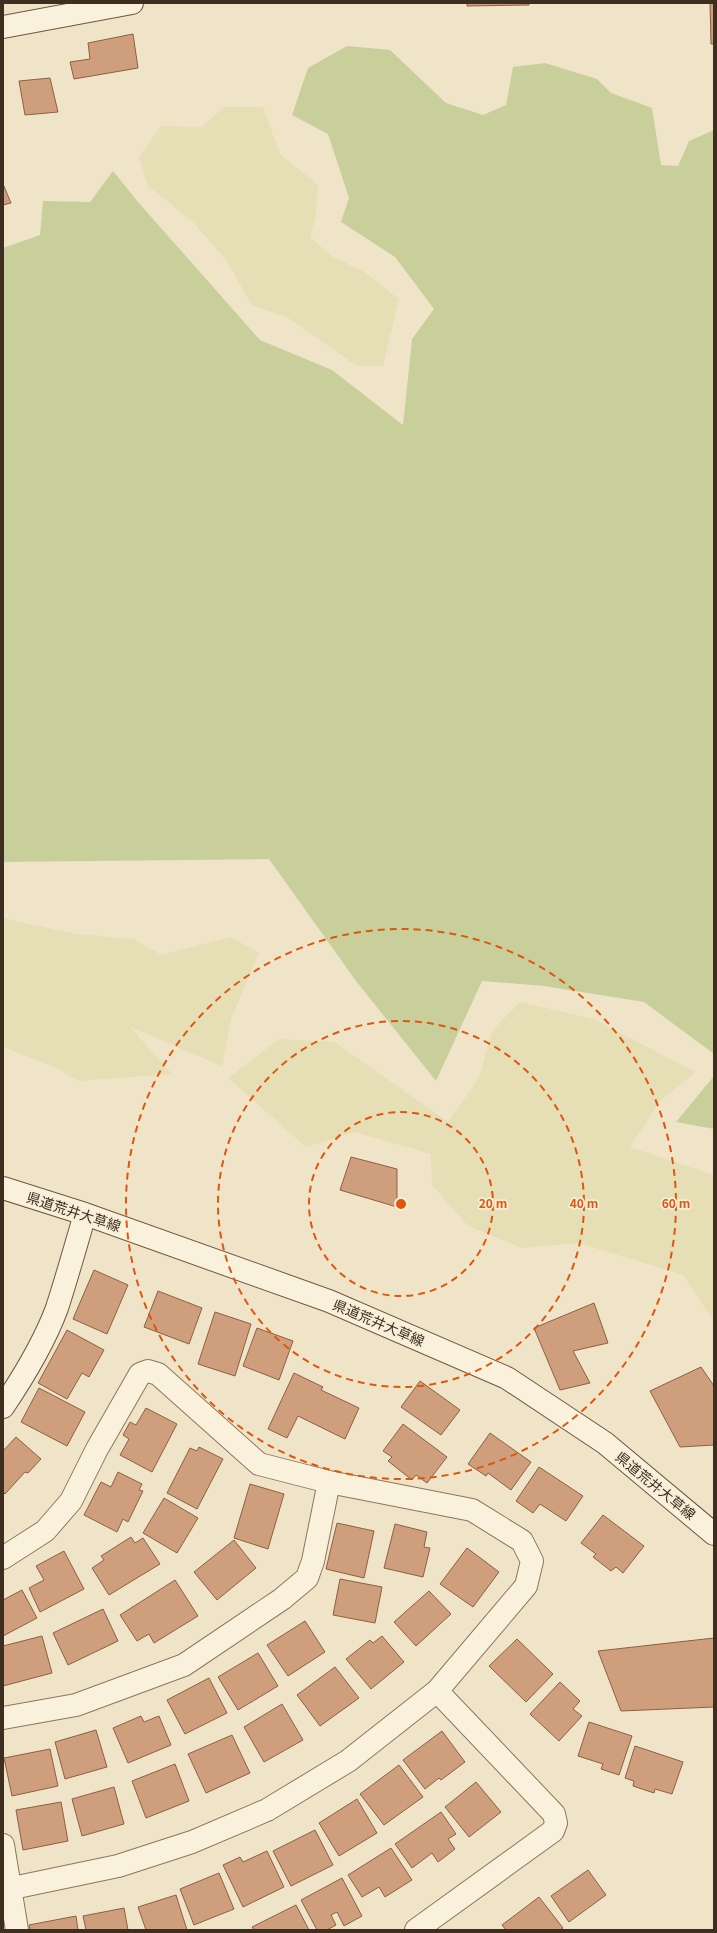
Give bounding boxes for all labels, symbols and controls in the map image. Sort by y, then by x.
street label: 県道荒井大草線 [24,1186,124,1236]
text: 20 m [479,1194,507,1211]
text: 40 m [570,1194,598,1211]
text: 60 m [662,1194,690,1211]
centre of rings [394,1197,408,1211]
street label: 県道荒井大草線 [330,1294,428,1350]
street label: 県道荒井大草線 [612,1446,700,1524]

